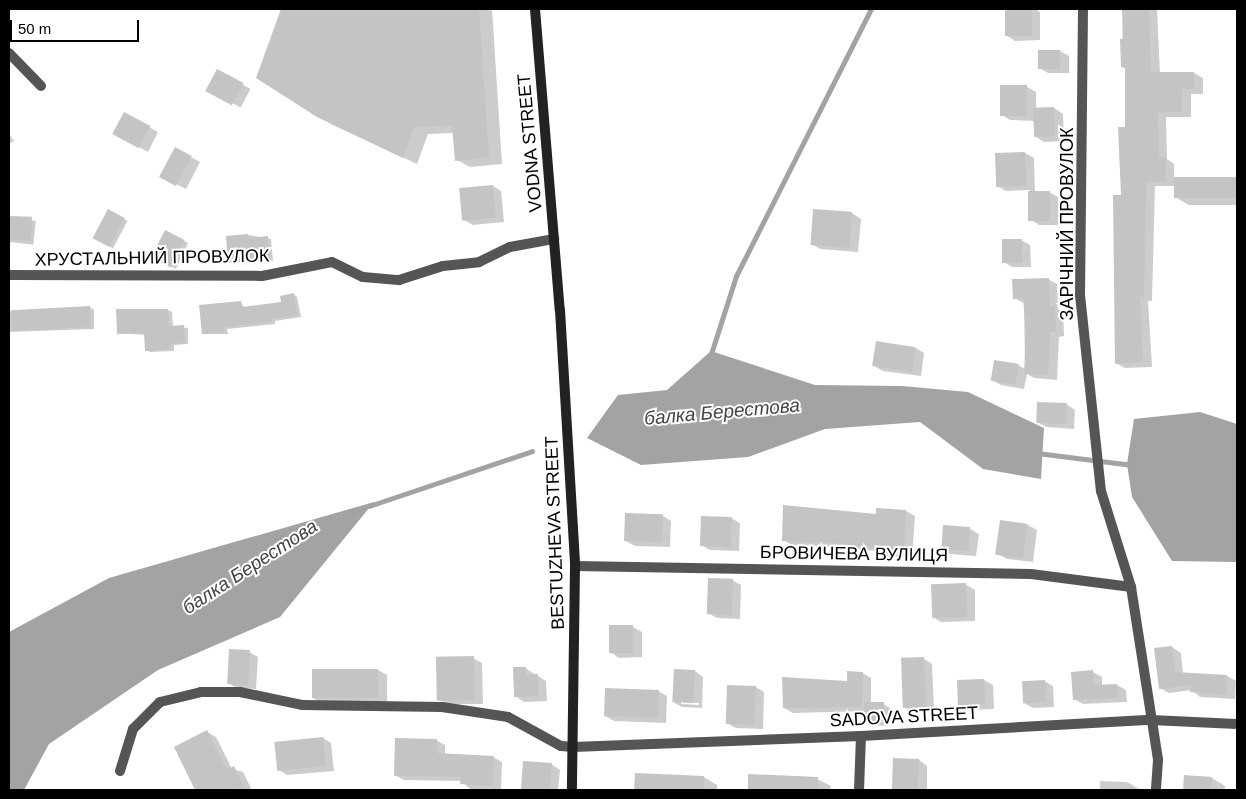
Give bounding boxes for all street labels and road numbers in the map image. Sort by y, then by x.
street label: VODNA STREET [513,72,547,214]
street label: ЗАРІЧНИЙ ПРОВУЛОК [1056,128,1078,320]
street label: ХРУСТАЛЬНИЙ ПРОВУЛОК [34,245,270,271]
street label: BESTUZHEVA STREET [541,435,569,631]
street label: БРОВИЧЕВА ВУЛИЦЯ [760,542,948,566]
street label: SADOVA STREET [829,702,979,732]

